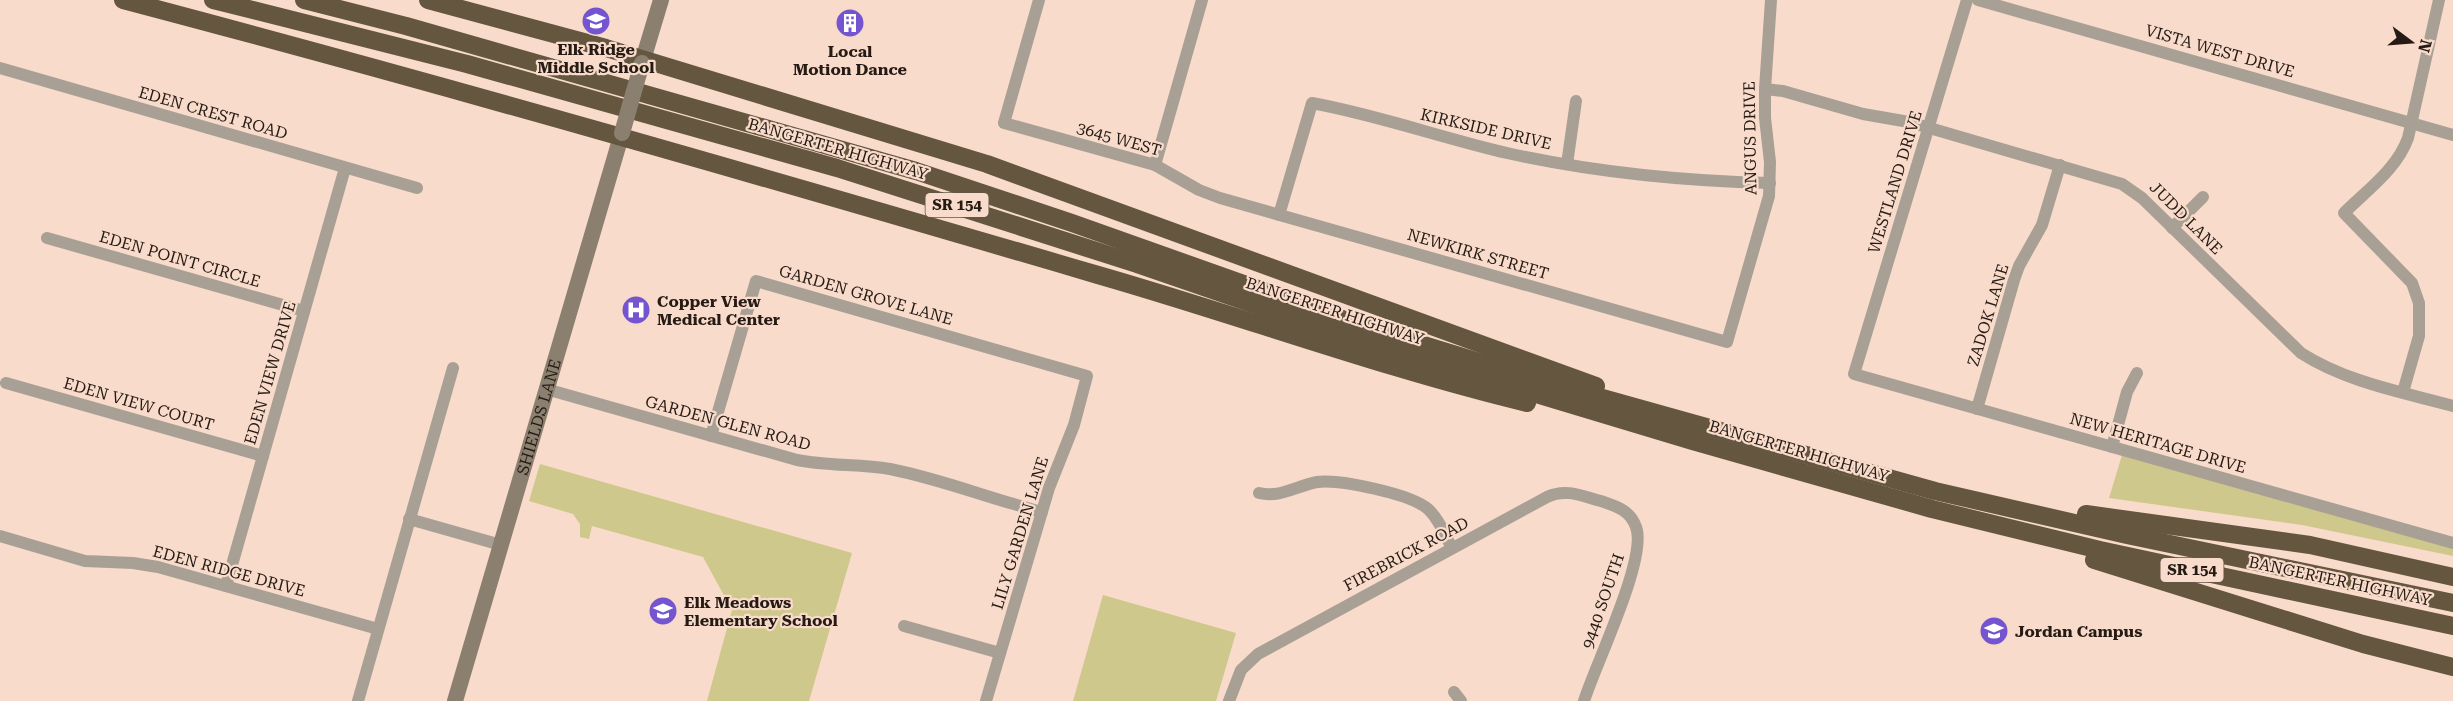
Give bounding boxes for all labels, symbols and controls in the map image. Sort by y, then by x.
school or university icon: Elk Ridge Middle School [580,5,612,37]
building icon: Local Motion Dance [834,7,866,39]
north arrow [2381,12,2441,72]
street label: VISTA WEST DRIVE [2143,21,2297,81]
text: N [2414,37,2436,55]
place label: Elk Ridge Middle School [537,40,655,77]
place label: Local Motion Dance [793,42,907,79]
street label: ANGUS DRIVE [1740,81,1760,195]
street label: EDEN CREST ROAD [136,83,290,143]
street label: KIRKSIDE DRIVE [1419,105,1553,153]
street label: WESTLAND DRIVE [1864,108,1926,256]
street label: BANGERTER HIGHWAY [746,114,930,184]
street label: 3645 WEST [1075,118,1164,160]
street label: JUDD LANE [2146,178,2226,258]
road number: SR 154 [926,193,988,217]
street label: NEWKIRK STREET [1405,225,1551,283]
street label: EDEN POINT CIRCLE [97,227,263,291]
street label: GARDEN GROVE LANE [777,261,955,329]
street label: ZADOK LANE [1963,261,2013,369]
street label: BANGERTER HIGHWAY [1244,273,1426,349]
place label: Copper View Medical Center [657,292,780,329]
hospital icon: Copper View Medical Center [620,294,652,326]
street label: EDEN VIEW DRIVE [240,299,300,447]
street label: SHIELDS LANE [512,357,565,477]
street label: EDEN VIEW COURT [61,373,217,435]
street label: GARDEN GLEN ROAD [643,392,813,454]
street label: NEW HERITAGE DRIVE [2068,409,2248,477]
street label: BANGERTER HIGHWAY [1707,416,1891,486]
street label: LILY GARDEN LANE [988,454,1052,612]
street label: FIREBRICK ROAD [1340,513,1472,595]
street label: EDEN RIDGE DRIVE [151,542,307,600]
street label: 9440 SOUTH [1578,551,1628,651]
street label: BANGERTER HIGHWAY [2247,552,2433,610]
road number: SR 154 [2160,558,2224,582]
place label: Elk Meadows Elementary School [684,593,839,630]
school or university icon: Elk Meadows Elementary School [647,595,679,627]
school or university icon: Jordan Campus [1978,615,2010,647]
place label: Jordan Campus [2015,622,2143,641]

